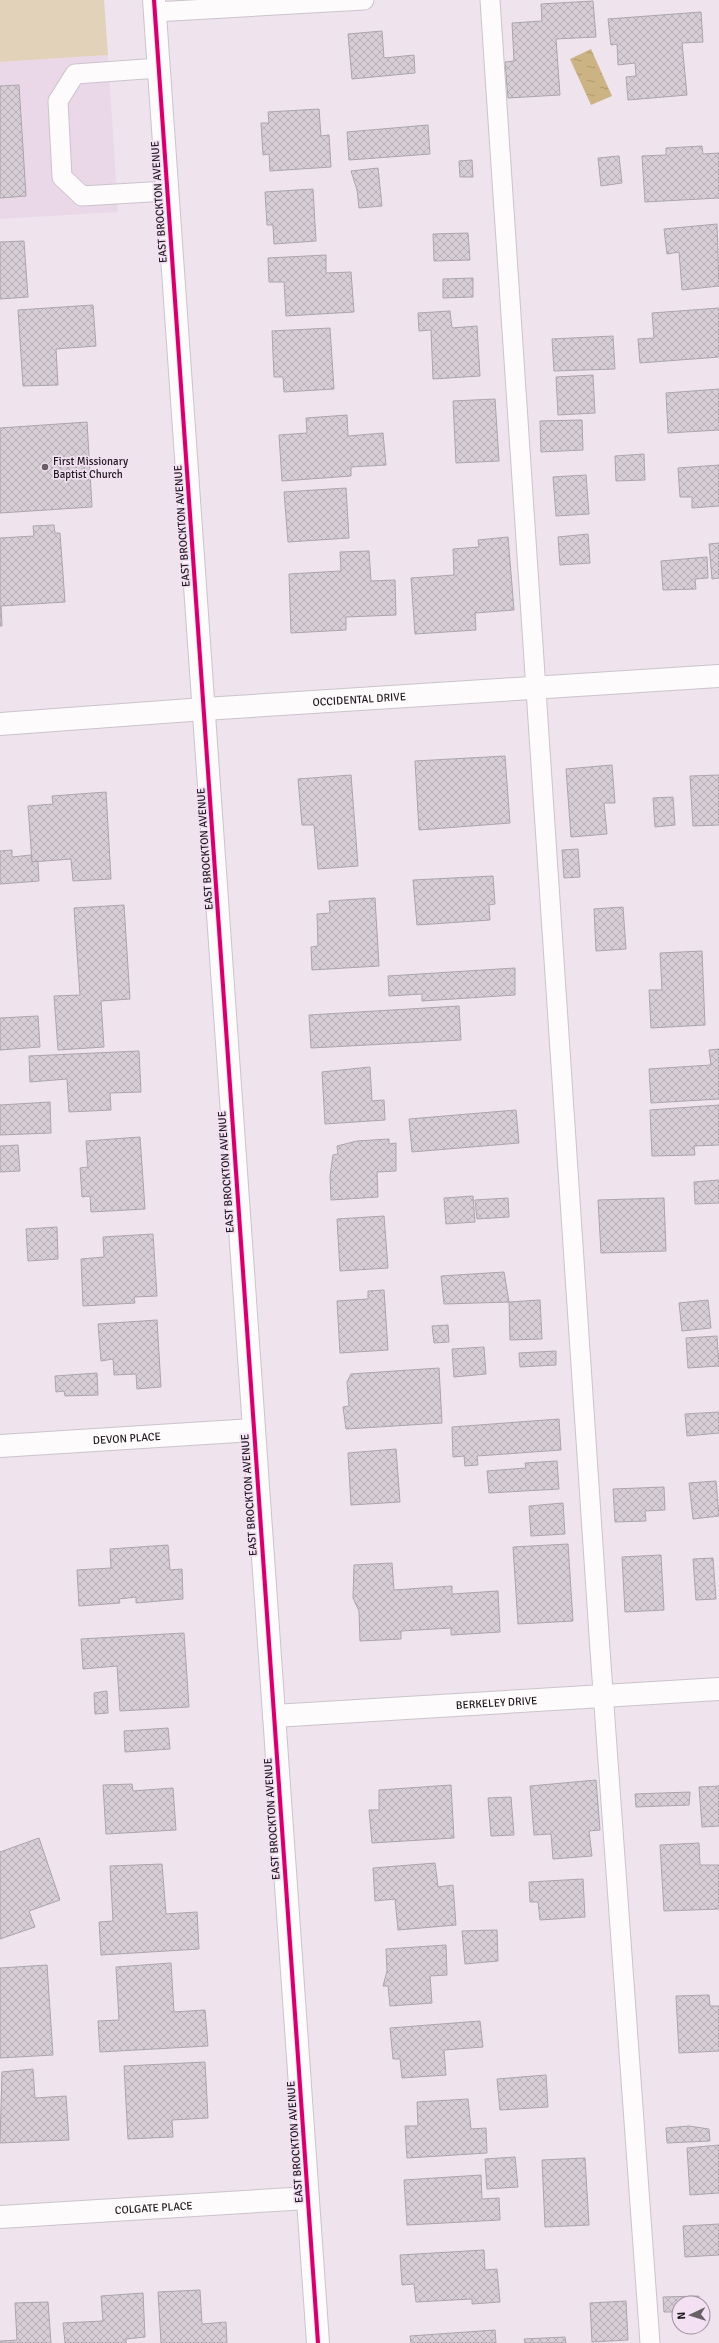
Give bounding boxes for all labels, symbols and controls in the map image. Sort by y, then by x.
street label: EAST BROCKTON AVENUE [148,141,170,263]
place label: First Missionary Baptist Church [53,455,129,481]
marker: First Missionary Baptist Church [40,462,50,472]
street label: EAST BROCKTON AVENUE [171,465,193,587]
street label: OCCIDENTAL DRIVE [312,690,406,709]
street label: EAST BROCKTON AVENUE [194,788,216,910]
street label: EAST BROCKTON AVENUE [215,1111,237,1233]
street label: DEVON PLACE [92,1429,161,1447]
street label: EAST BROCKTON AVENUE [238,1434,260,1556]
street label: BERKELEY DRIVE [455,1694,538,1711]
street label: EAST BROCKTON AVENUE [261,1758,283,1880]
street label: EAST BROCKTON AVENUE [284,2081,306,2203]
street label: COLGATE PLACE [114,2199,193,2216]
north arrow [671,2295,711,2335]
text: N [675,2311,688,2320]

